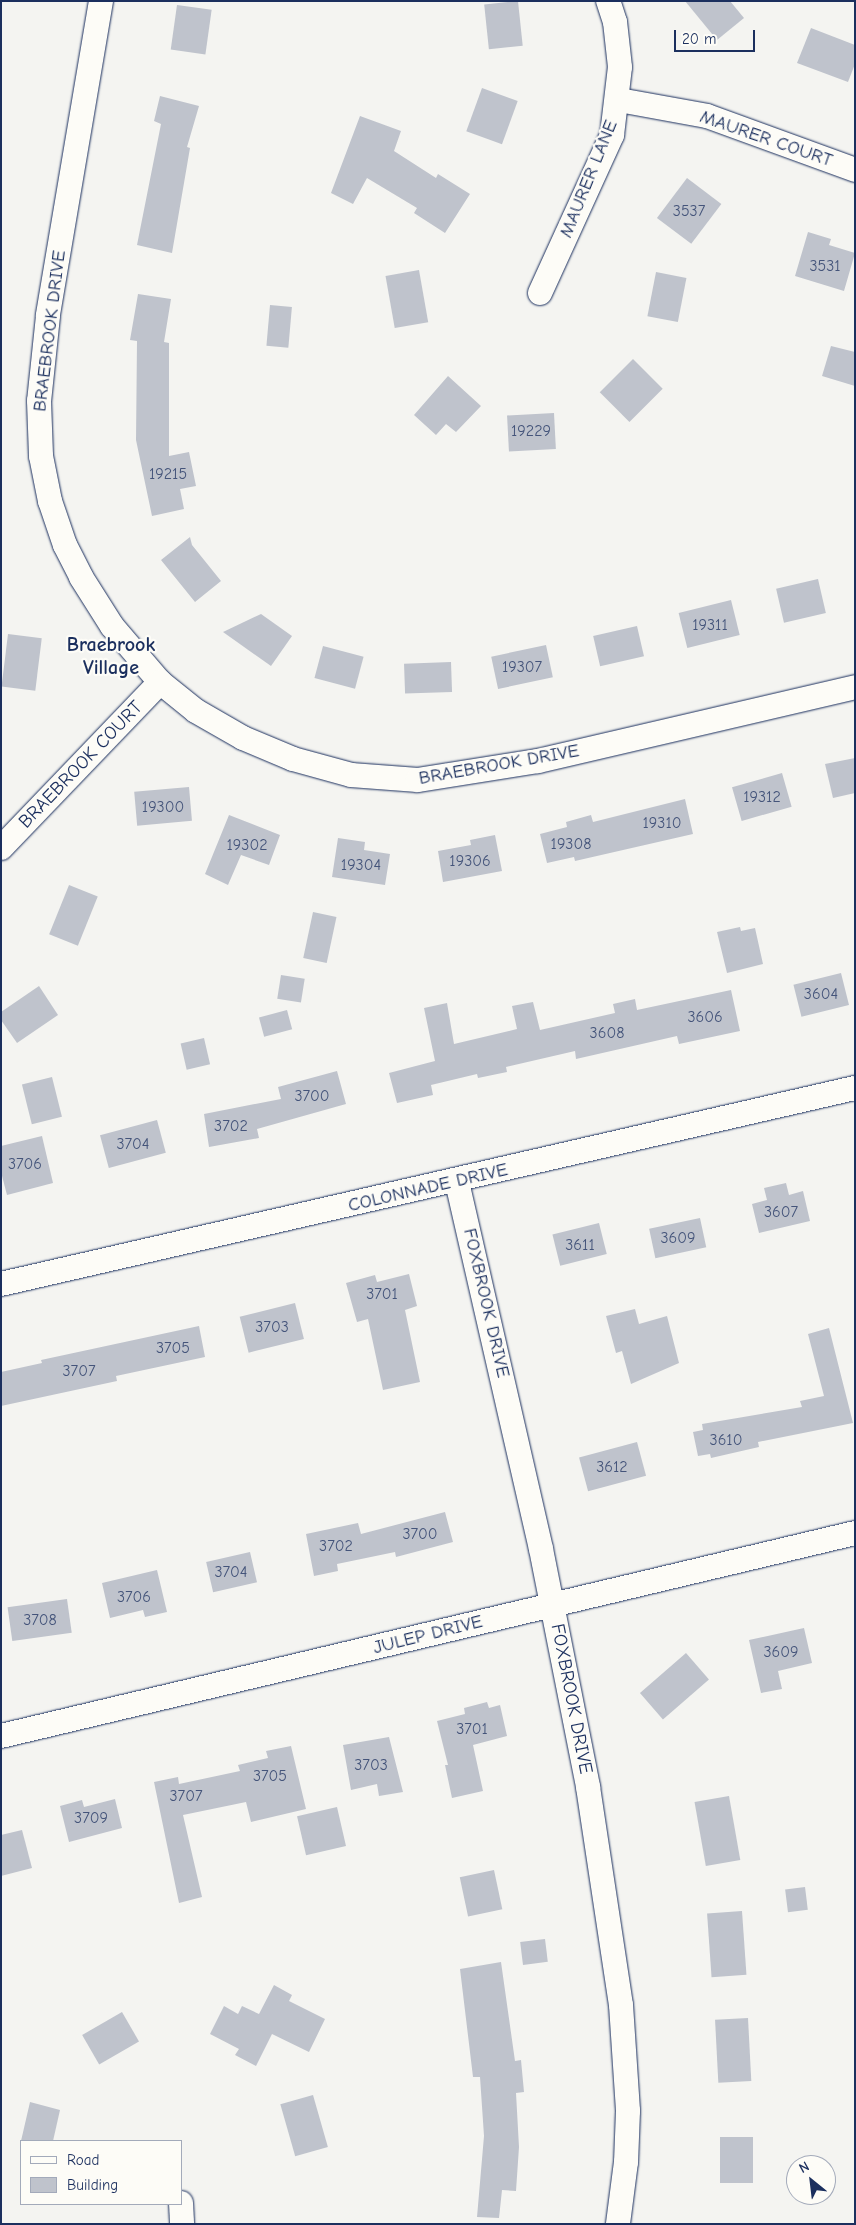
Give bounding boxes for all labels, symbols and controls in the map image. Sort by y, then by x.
scale bar [676,20,757,52]
text: 20 m [682,30,716,48]
street label: MAURER COURT [697,106,835,172]
street label: MAURER LANE [555,117,623,241]
house number: 3537 [673,201,705,221]
street label: BRAEBROOK DRIVE [29,249,71,413]
house number: 3531 [809,256,841,276]
house number: 19229 [511,421,551,441]
house number: 19215 [149,464,187,484]
house number: 19311 [692,615,728,635]
district label: Braebrook Village [67,632,155,679]
house number: 19307 [502,657,542,677]
street label: BRAEBROOK COURT [14,697,148,833]
street label: BRAEBROOK DRIVE [417,740,581,790]
house number: 19312 [743,787,781,807]
house number: 19300 [142,797,184,817]
house number: 19310 [642,813,682,833]
house number: 19308 [551,834,591,854]
house number: 19302 [226,835,268,855]
house number: 19306 [449,851,491,871]
house number: 19304 [341,855,381,875]
house number: 3604 [804,984,838,1004]
house number: 3606 [687,1007,723,1027]
house number: 3608 [590,1023,624,1043]
house number: 3700 [294,1086,330,1106]
house number: 3702 [214,1116,248,1136]
house number: 3704 [116,1134,150,1154]
house number: 3706 [8,1154,42,1174]
street label: COLONNADE DRIVE [346,1159,510,1217]
house number: 3607 [764,1202,798,1222]
street label: FOXBROOK DRIVE [458,1226,514,1380]
house number: 3609 [660,1228,696,1248]
house number: 3611 [565,1235,595,1255]
house number: 3701 [366,1284,398,1304]
house number: 3703 [255,1317,289,1337]
house number: 3705 [156,1338,190,1358]
house number: 3707 [63,1361,95,1381]
house number: 3610 [710,1430,742,1450]
house number: 3612 [596,1457,628,1477]
house number: 3700 [402,1524,438,1544]
house number: 3702 [319,1536,353,1556]
house number: 3704 [214,1562,248,1582]
house number: 3706 [117,1587,151,1607]
house number: 3708 [23,1610,57,1630]
street label: JULEP DRIVE [371,1610,485,1660]
street label: FOXBROOK DRIVE [545,1622,597,1776]
house number: 3609 [763,1642,799,1662]
house number: 3701 [456,1719,488,1739]
house number: 3703 [354,1755,388,1775]
house number: 3705 [253,1766,287,1786]
house number: 3707 [170,1786,202,1806]
house number: 3709 [74,1808,108,1828]
legend [20,2140,182,2205]
text: Road [67,2151,99,2169]
north arrow [786,2155,836,2205]
text: N [796,2158,812,2177]
text: Building [67,2176,118,2194]

